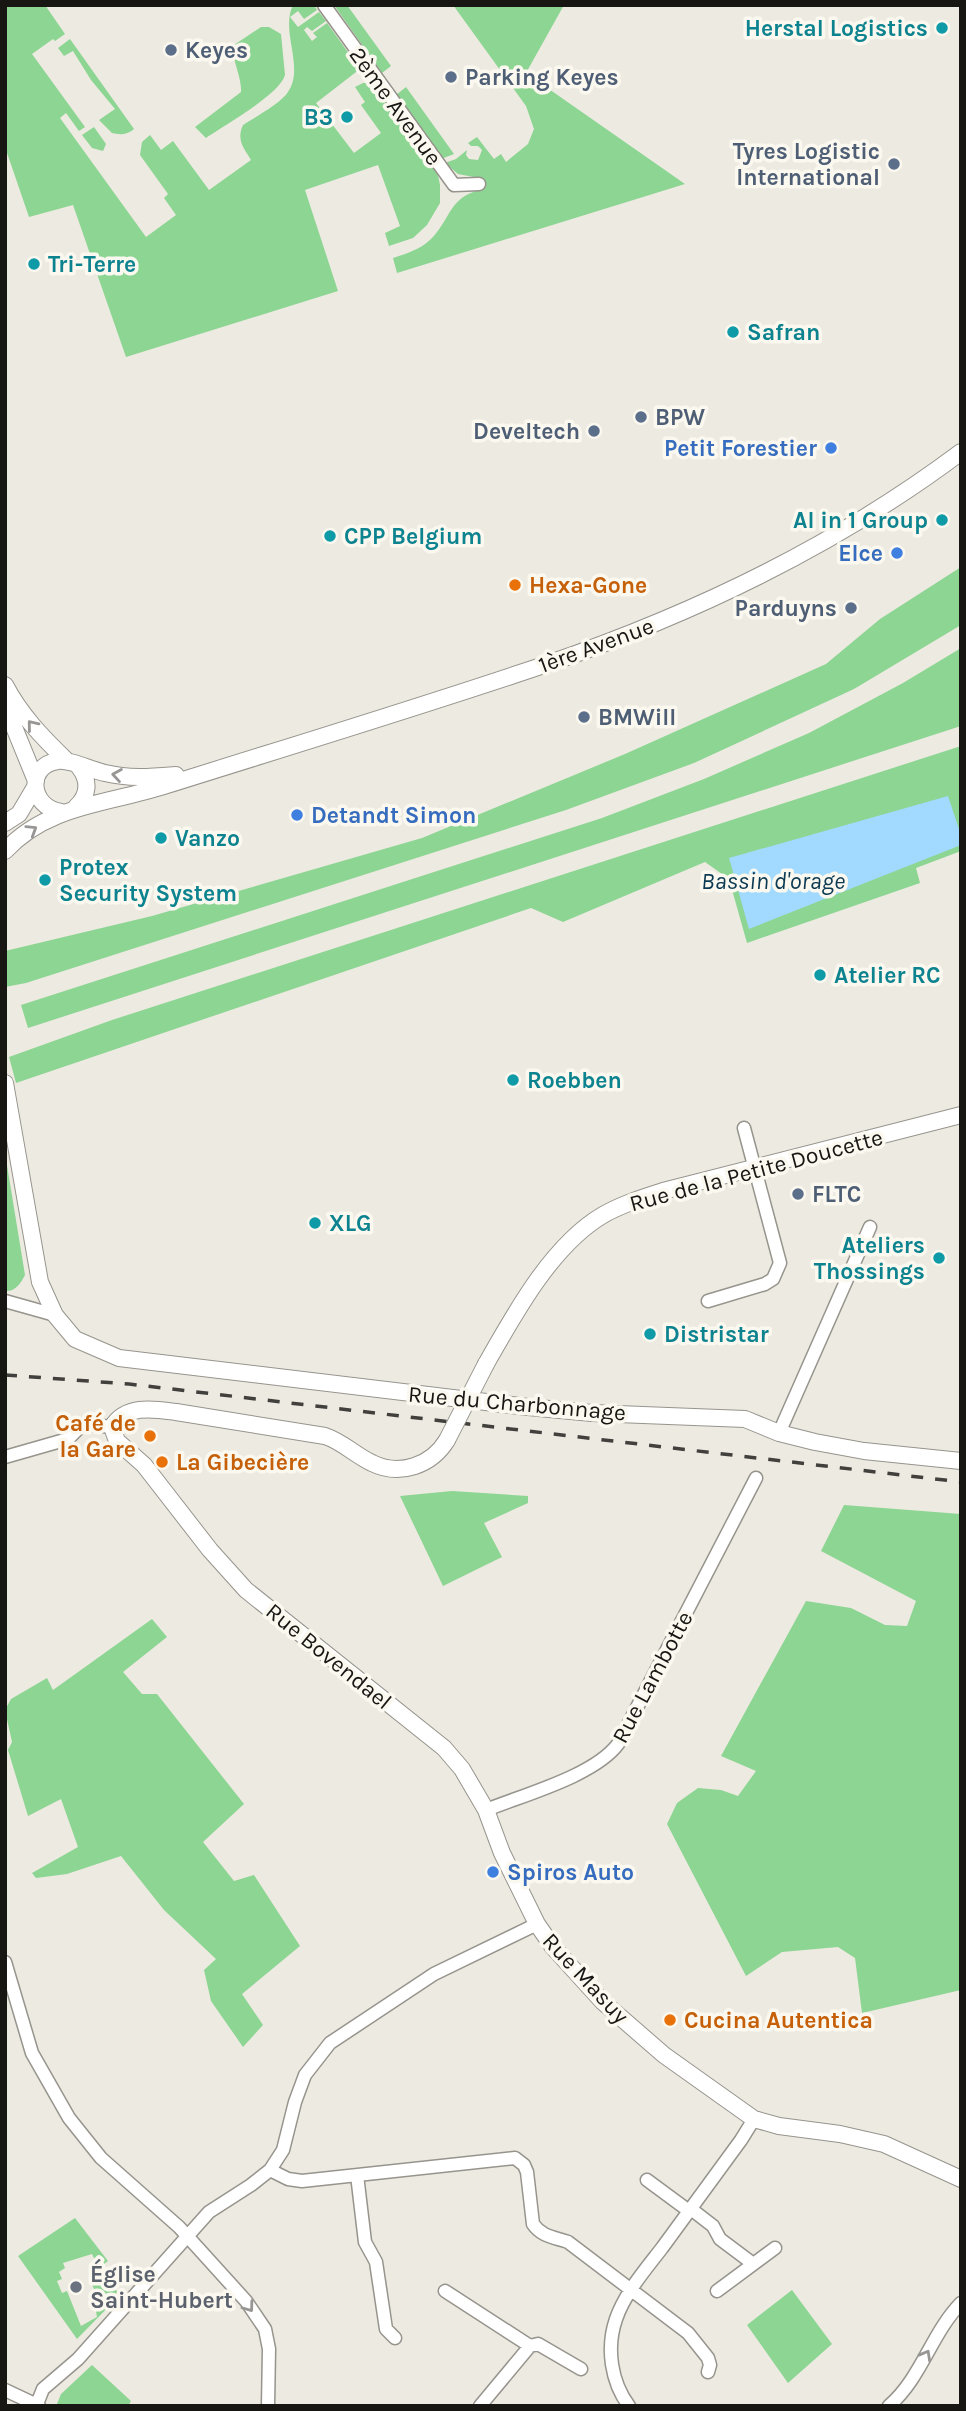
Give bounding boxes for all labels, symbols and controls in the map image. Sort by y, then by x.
place label: Herstal Logistics [745,15,928,42]
marker: Herstal Logistics [934,20,950,36]
place label: Keyes [185,37,248,64]
marker: Keyes [163,42,179,58]
street label: 2ème Avenue [344,42,448,171]
place label: Parking Keyes [465,64,619,91]
marker: Parking Keyes [443,69,459,85]
place label: B3 [304,104,333,131]
marker: B3 [339,109,355,125]
place label: Tyres Logistic International [733,138,880,191]
marker: Tyres Logistic International [886,156,902,172]
place label: Tri-Terre [48,251,136,278]
marker: Tri-Terre [26,256,42,272]
place label: Safran [747,319,820,346]
marker: Safran [725,324,741,340]
place label: BPW [655,404,705,431]
marker: BPW [633,409,649,425]
place label: Develtech [473,418,580,445]
marker: Develtech [586,423,602,439]
place label: Petit Forestier [664,435,817,462]
marker: Petit Forestier [823,440,839,456]
place label: Al in 1 Group [793,507,928,534]
marker: Al in 1 Group [934,512,950,528]
place label: CPP Belgium [344,523,482,550]
marker: CPP Belgium [322,528,338,544]
place label: Elce [838,540,883,567]
marker: Elce [889,545,905,561]
place label: Hexa-Gone [529,572,647,599]
marker: Hexa-Gone [507,577,523,593]
place label: Parduyns [735,595,837,622]
marker: Parduyns [843,600,859,616]
street label: 1ère Avenue [535,612,658,679]
place label: BMWill [598,704,676,731]
marker: BMWill [576,709,592,725]
one-way arrow [28,720,41,732]
one-way arrow [111,768,122,783]
place label: Detandt Simon [311,802,476,829]
marker: Detandt Simon [289,807,305,823]
place label: Vanzo [175,825,240,852]
one-way arrow [24,826,37,839]
marker: Vanzo [153,830,169,846]
place label: Protex Security System [59,854,237,907]
water label: Bassin d'orage [701,867,845,895]
marker: Protex Security System [37,872,53,888]
place label: Atelier RC [834,962,941,989]
marker: Atelier RC [812,967,828,983]
place label: Roebben [527,1067,622,1094]
marker: Roebben [505,1072,521,1088]
street label: Rue de la Petite Doucette [626,1124,886,1217]
place label: FLTC [812,1181,861,1208]
marker: FLTC [790,1186,806,1202]
place label: XLG [329,1210,372,1237]
marker: XLG [307,1215,323,1231]
place label: Ateliers Thossings [814,1232,925,1285]
marker: Ateliers Thossings [931,1250,947,1266]
place label: Distristar [664,1321,769,1348]
marker: Distristar [642,1326,658,1342]
street label: Rue du Charbonnage [407,1381,627,1426]
place label: Café de la Gare [55,1410,136,1463]
marker: Café de la Gare [142,1428,158,1444]
place label: La Gibecière [176,1449,309,1476]
marker: La Gibecière [154,1454,170,1470]
street label: Rue Bovendael [260,1597,397,1715]
street label: Rue Lambotte [606,1607,699,1748]
place label: Spiros Auto [507,1859,634,1886]
marker: Spiros Auto [485,1864,501,1880]
street label: Rue Masuy [537,1927,635,2030]
place label: Cucina Autentica [684,2007,873,2034]
marker: Cucina Autentica [662,2012,678,2028]
place label: Église Saint-Hubert [90,2258,233,2314]
marker: Église Saint-Hubert [68,2279,84,2295]
one-way arrow [241,2299,254,2312]
one-way arrow [918,2350,931,2363]

